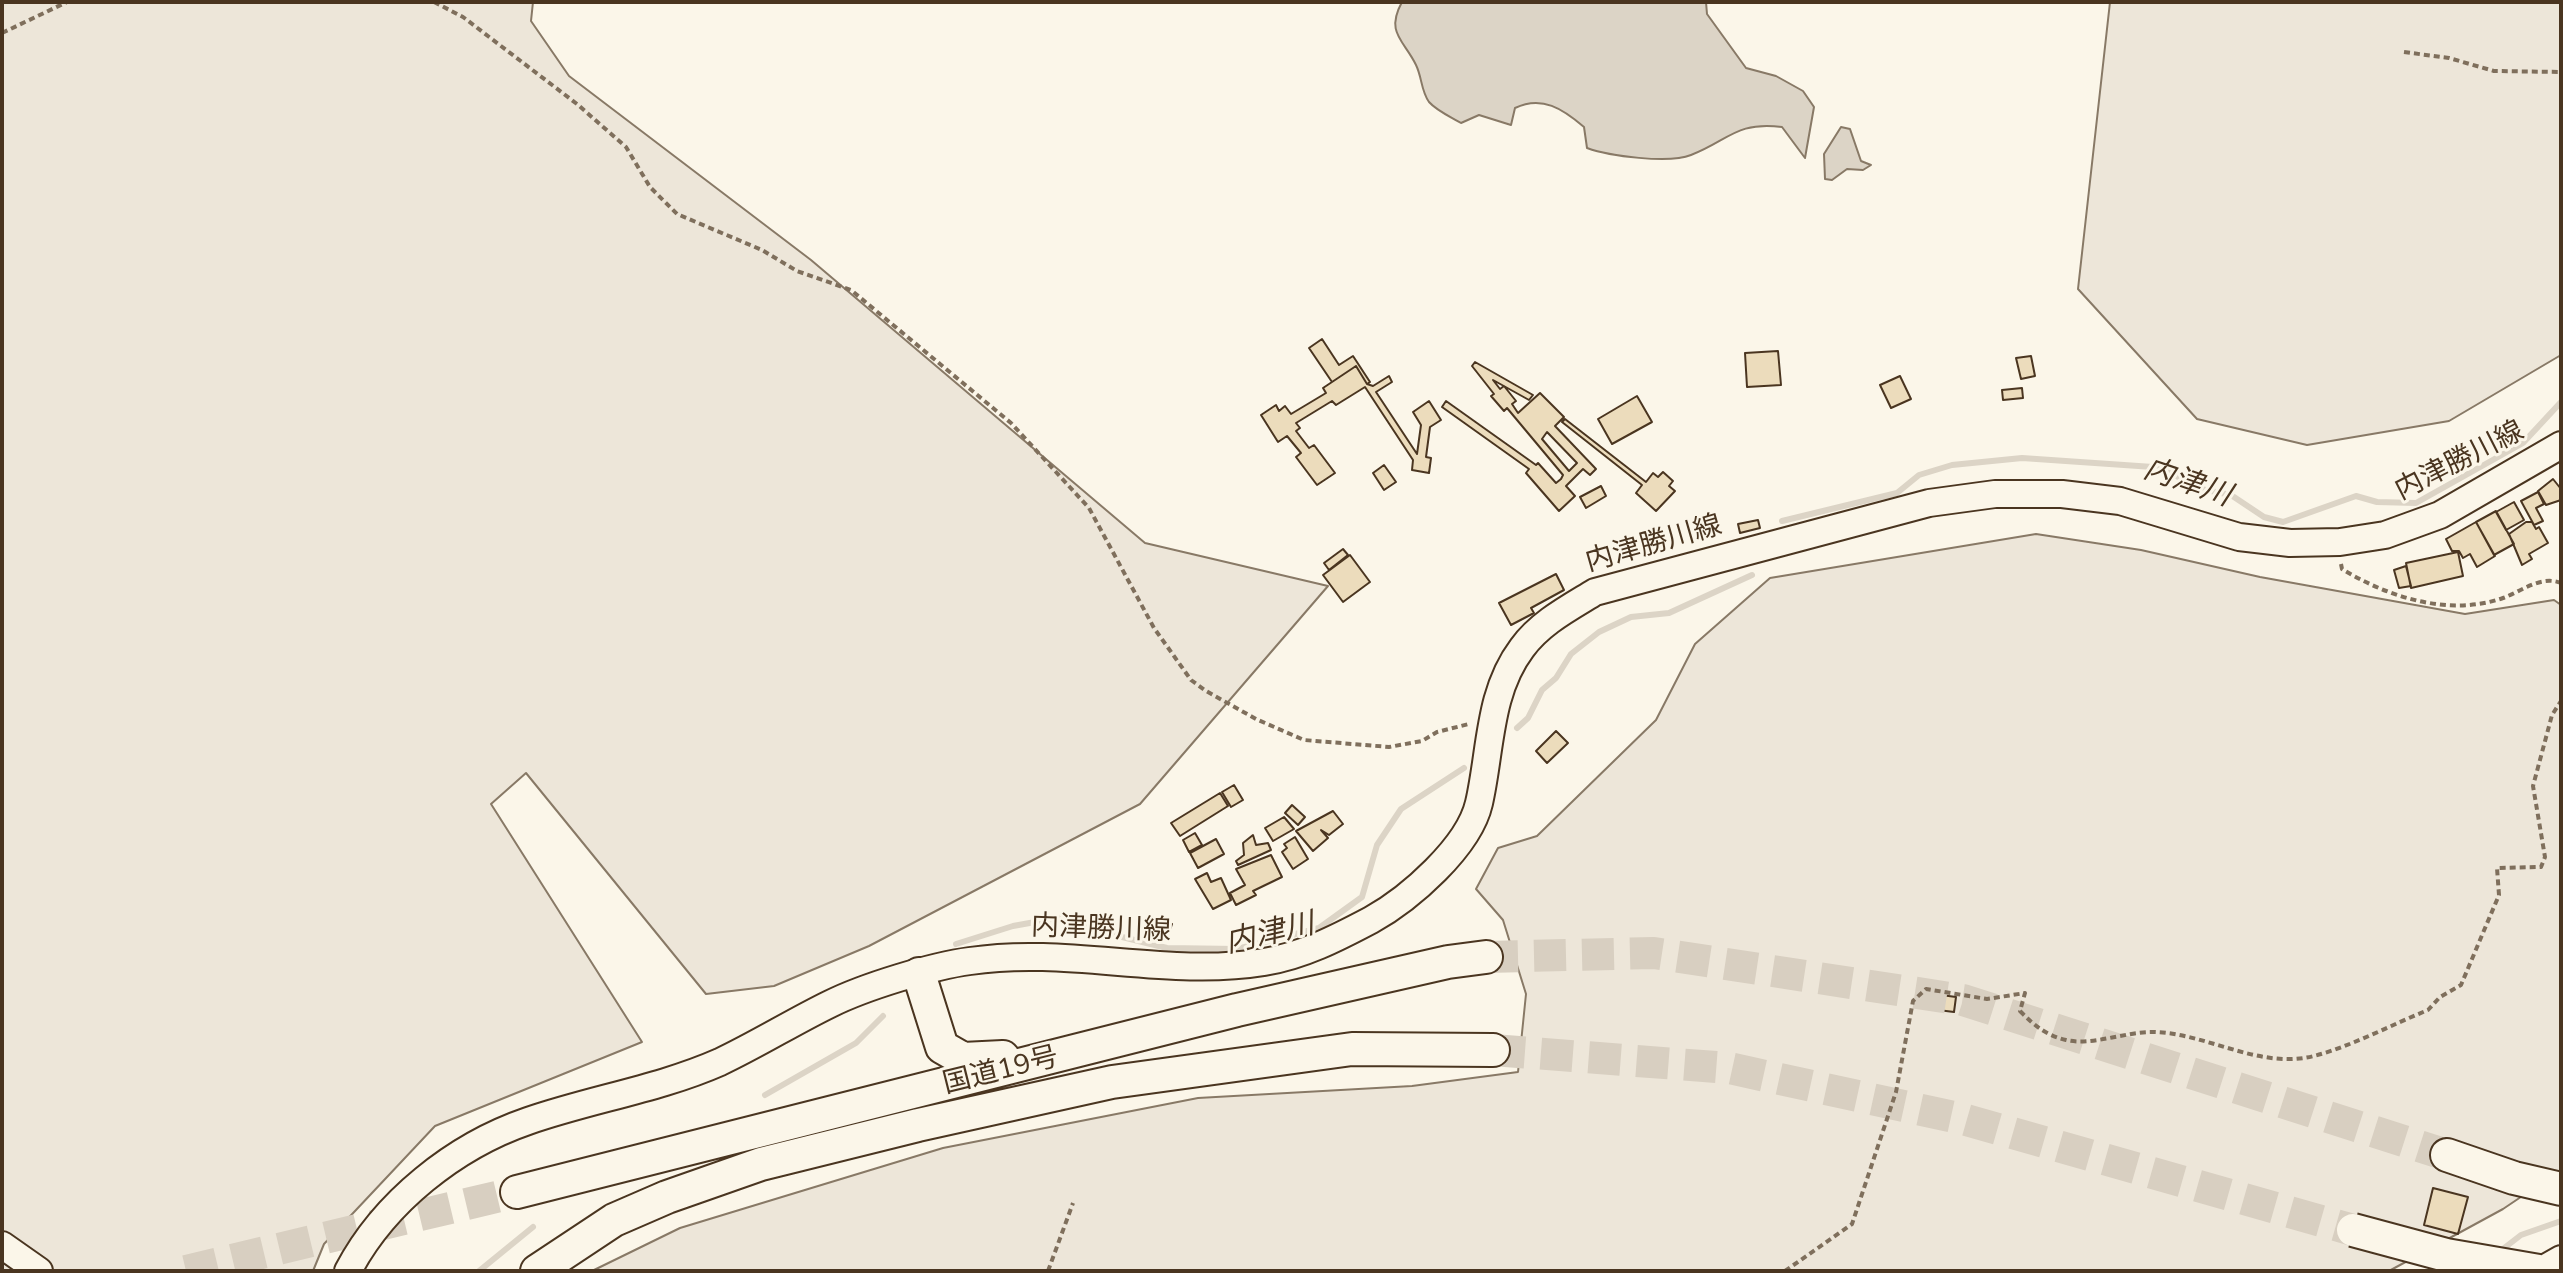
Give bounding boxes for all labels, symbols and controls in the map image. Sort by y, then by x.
street label: 内津勝川線 [2390,415,2530,509]
water label: 内津川 [2139,452,2235,516]
street label: 内津勝川線 [1582,510,1726,580]
water label: 内津川 [1222,907,1318,963]
street label: 内津勝川線 [1030,911,1172,949]
street label: 国道19号 [940,1041,1062,1103]

